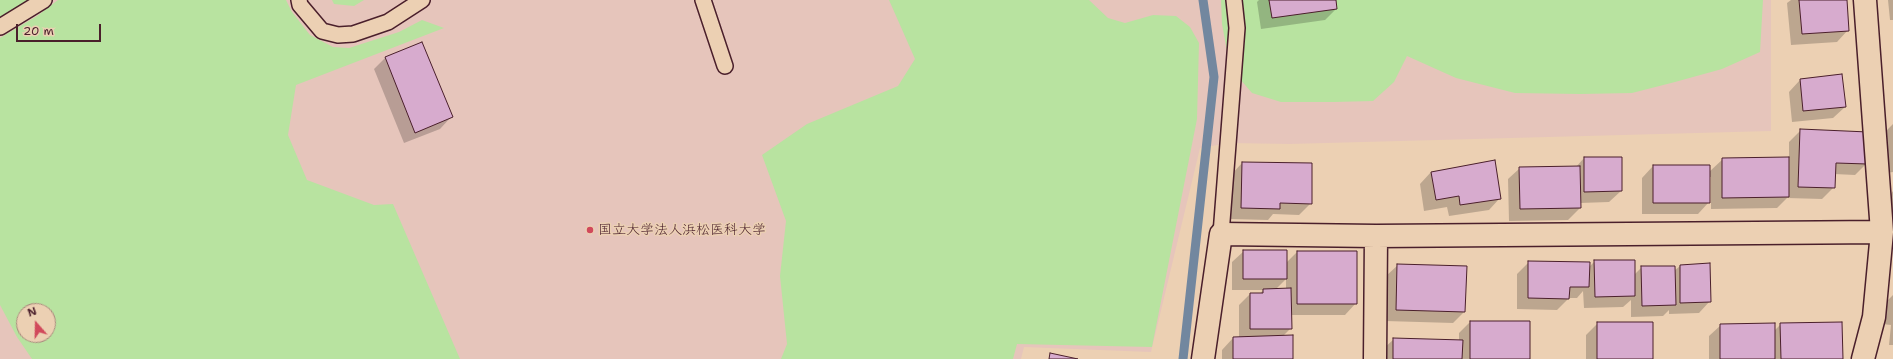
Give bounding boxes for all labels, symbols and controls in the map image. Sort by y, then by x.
scale bar [18,16,103,42]
text: 20 m [23,23,54,39]
place label: 国立大学法人浜松医科大学 [598,222,766,238]
marker: 国立大学法人浜松医科大学 [585,225,595,235]
north arrow [16,303,56,343]
text: N [25,304,39,321]

